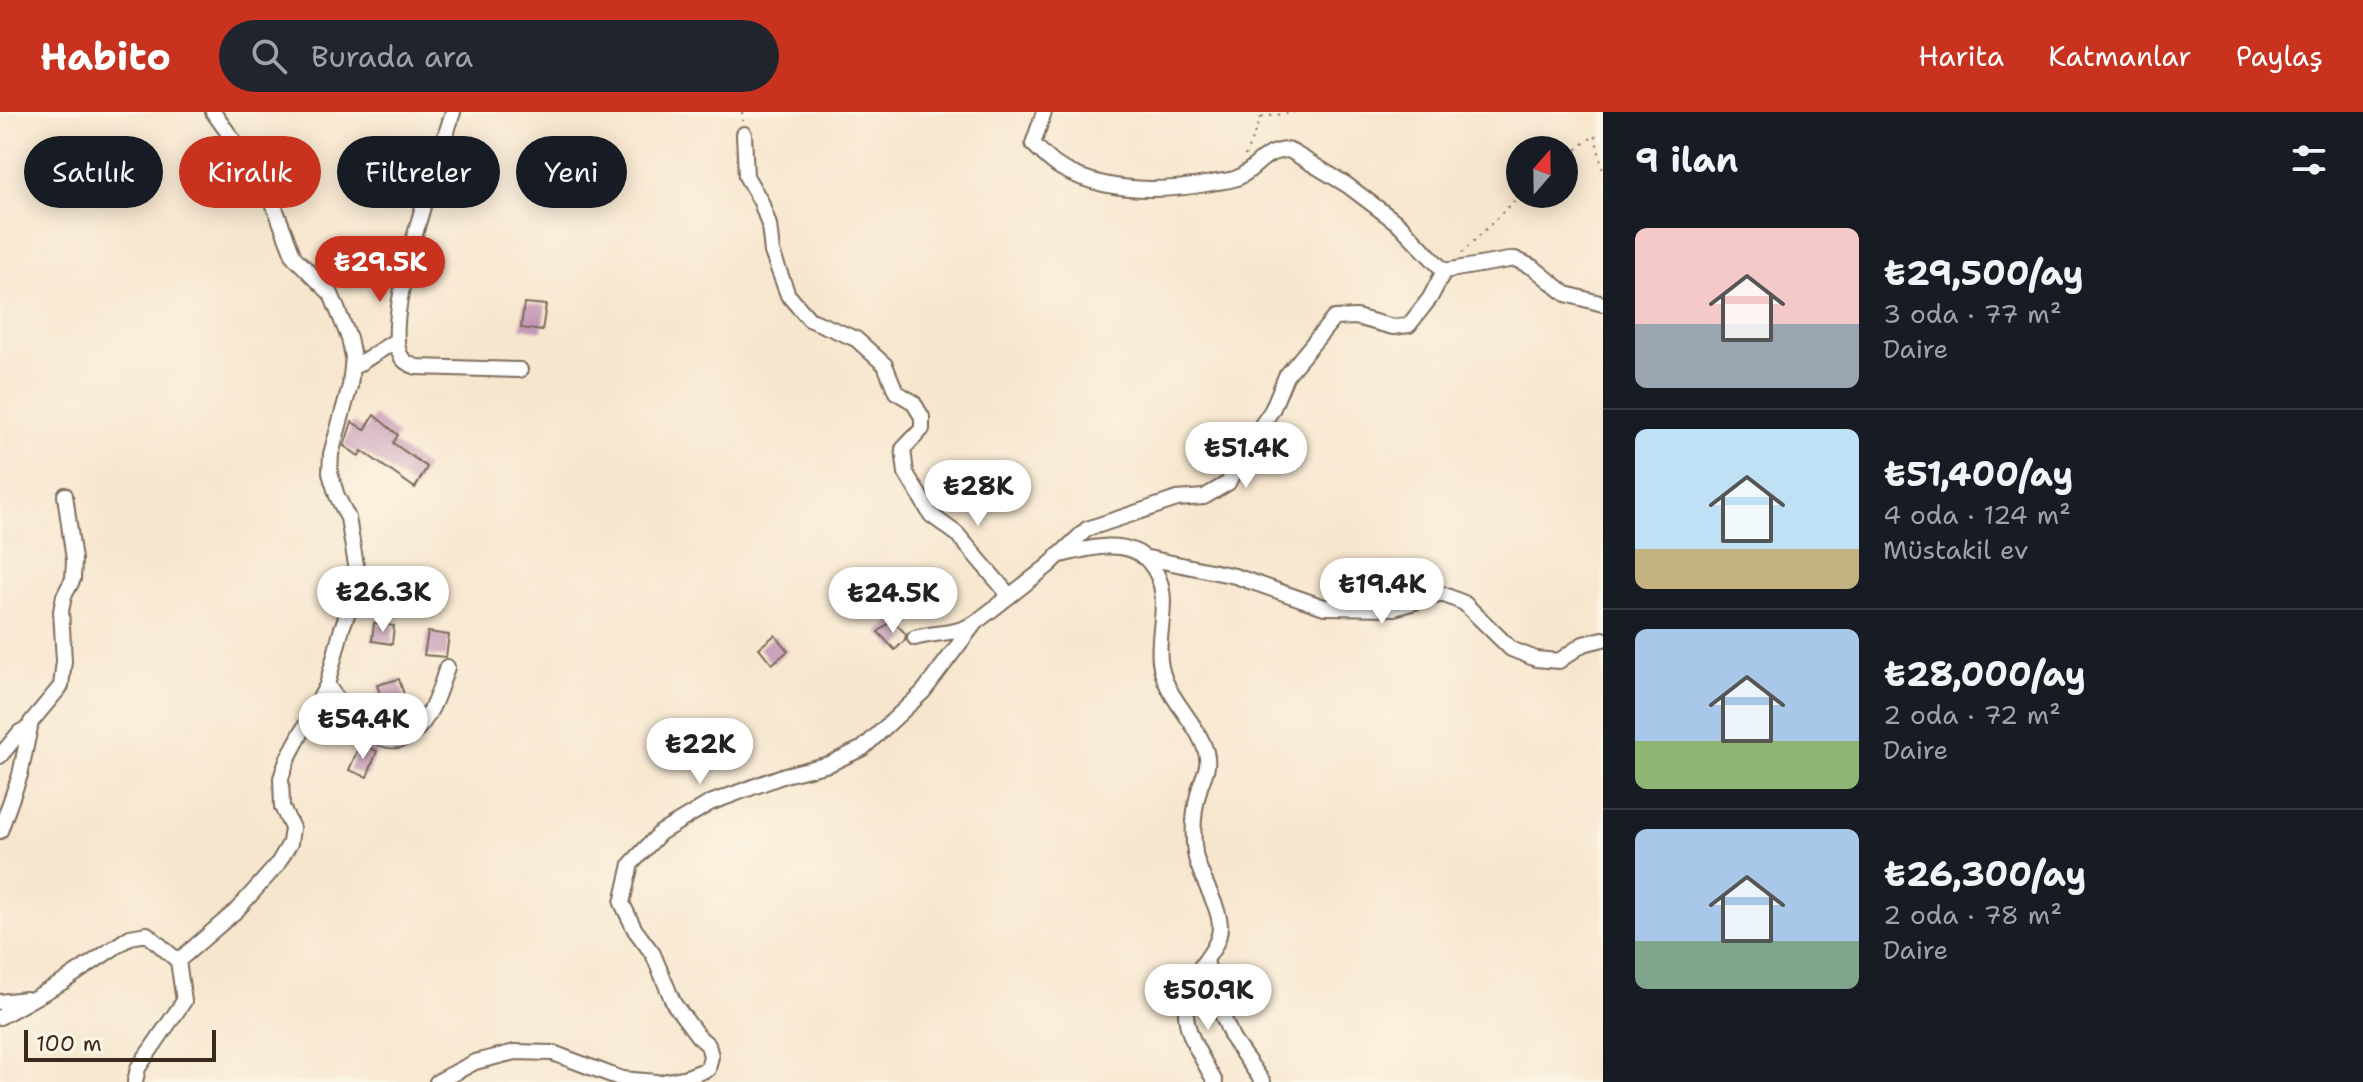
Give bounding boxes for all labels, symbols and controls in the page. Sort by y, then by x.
search box [219,20,779,92]
text: Habito [40,31,171,82]
icon: search [247,34,291,78]
text: Burada ara [311,36,473,77]
text: Harita [1918,37,2004,75]
text: Katmanlar [2048,37,2192,75]
text: Paylaş [2236,37,2323,75]
chip: Satılık [24,136,163,208]
chip: Kiralık [179,136,321,208]
chip: Filtreler [337,136,500,208]
chip: Yeni [516,136,627,208]
north arrow [1506,136,1578,208]
map controls [1506,136,1578,208]
text: 9 ilan [1635,137,1738,183]
icon: filters [2287,138,2331,182]
pin: ₺29.5K [315,236,445,304]
text: ₺29.5K [333,244,427,279]
text: ₺29,500/ay [1883,250,2084,296]
icon: home [1699,260,1795,356]
text: 3 oda · 77 m² [1883,296,2062,331]
text: Daire [1883,331,1948,366]
pin: ₺51.4K [1181,422,1311,490]
text: ₺51.4K [1203,430,1289,465]
text: ₺51,400/ay [1883,451,2073,497]
pin: ₺28K [931,460,1025,528]
icon: home [1699,461,1795,557]
text: ₺28K [942,468,1014,503]
text: 4 oda · 124 m² [1883,497,2071,532]
text: Müstakil ev [1883,532,2028,567]
pin: ₺19.4K [1317,558,1447,626]
pin: ₺26.3K [318,566,448,634]
text: ₺19.4K [1338,566,1426,601]
pin: ₺24.5K [828,567,958,635]
text: ₺26.3K [335,574,431,609]
text: ₺24.5K [847,575,939,610]
text: ₺28,000/ay [1883,651,2086,697]
icon: home [1699,661,1795,757]
pin: ₺54.4K [298,693,428,761]
text: 2 oda · 72 m² [1883,697,2061,732]
text: ₺54.4K [317,701,409,736]
pin: ₺22K [653,718,747,786]
text: ₺22K [664,726,736,761]
text: Daire [1883,732,1948,767]
text: ₺26,300/ay [1883,851,2086,897]
icon: home [1699,861,1795,957]
text: 2 oda · 78 m² [1883,897,2062,932]
text: Daire [1883,932,1948,967]
pin: ₺50.9K [1143,964,1273,1032]
text: ₺50.9K [1163,972,1253,1007]
scale bar [24,1026,216,1062]
text: 100 m [36,1029,102,1058]

